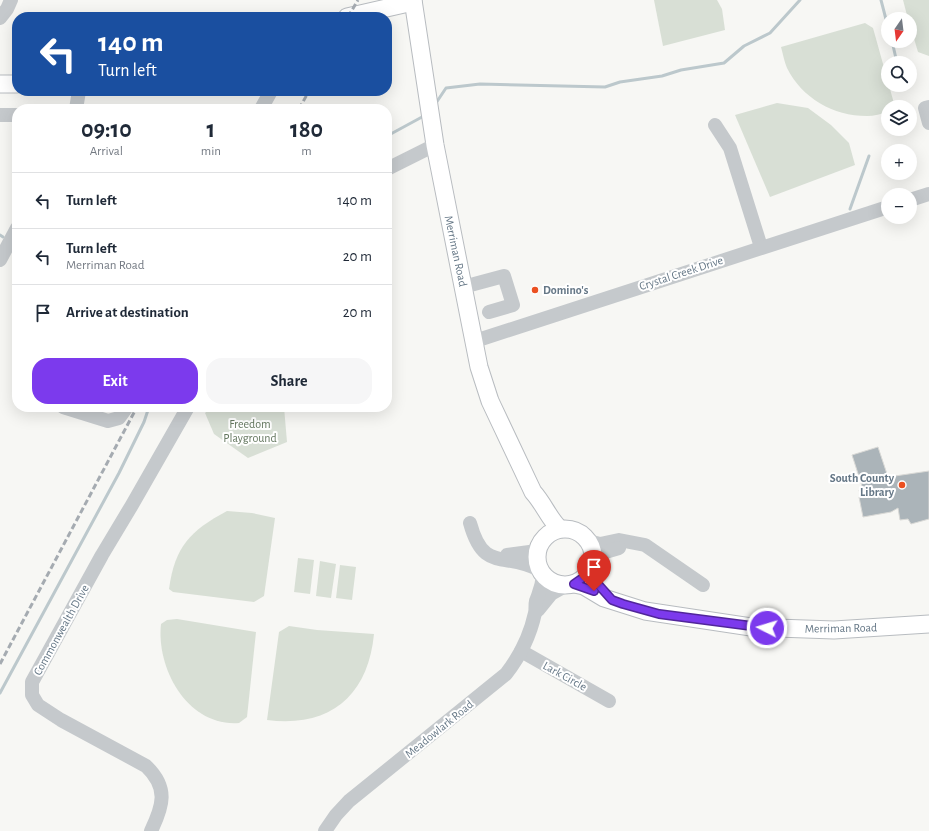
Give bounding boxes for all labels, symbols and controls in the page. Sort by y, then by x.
north arrow [881,12,917,48]
map controls [881,12,917,224]
icon: left [32,28,84,80]
text: 140 m [98,29,164,57]
button: search [881,56,917,92]
text: Turn left [98,62,157,80]
button: layers [881,100,917,136]
text: 09:10 [81,118,132,142]
text: 1 [207,118,215,142]
text: 180 [290,118,323,142]
button: + [881,144,917,180]
text: Arrival [90,145,123,158]
text: min [201,145,221,158]
text: m [301,145,312,158]
button: − [881,188,917,224]
icon: left [32,190,54,212]
text: Turn left [66,193,117,208]
text: 140 m [337,193,372,208]
street label: Merriman Road [443,214,469,288]
text: Turn left [66,241,117,256]
icon: left [32,246,54,268]
text: 20 m [343,249,372,264]
street label: Crystal Creek Drive [638,254,725,293]
text: Merriman Road [66,259,145,272]
place label: Domino's [543,284,589,296]
marker: Domino's [530,285,540,295]
icon: arrive [32,302,54,324]
text: Arrive at destination [66,305,189,320]
text: 20 m [343,305,372,320]
button: Exit [32,358,198,404]
button: Share [206,358,372,404]
park label: Freedom Playground [223,418,277,445]
place label: South County Library [830,472,895,499]
marker: South County Library [897,480,907,490]
pin [577,550,611,591]
icon: arrive [583,556,605,578]
street label: Commonwealth Drive [31,583,91,677]
position arrow [746,607,788,649]
street label: Merriman Road [805,621,877,635]
street label: Lark Circle [541,659,589,693]
street label: Meadowlark Road [403,698,475,760]

